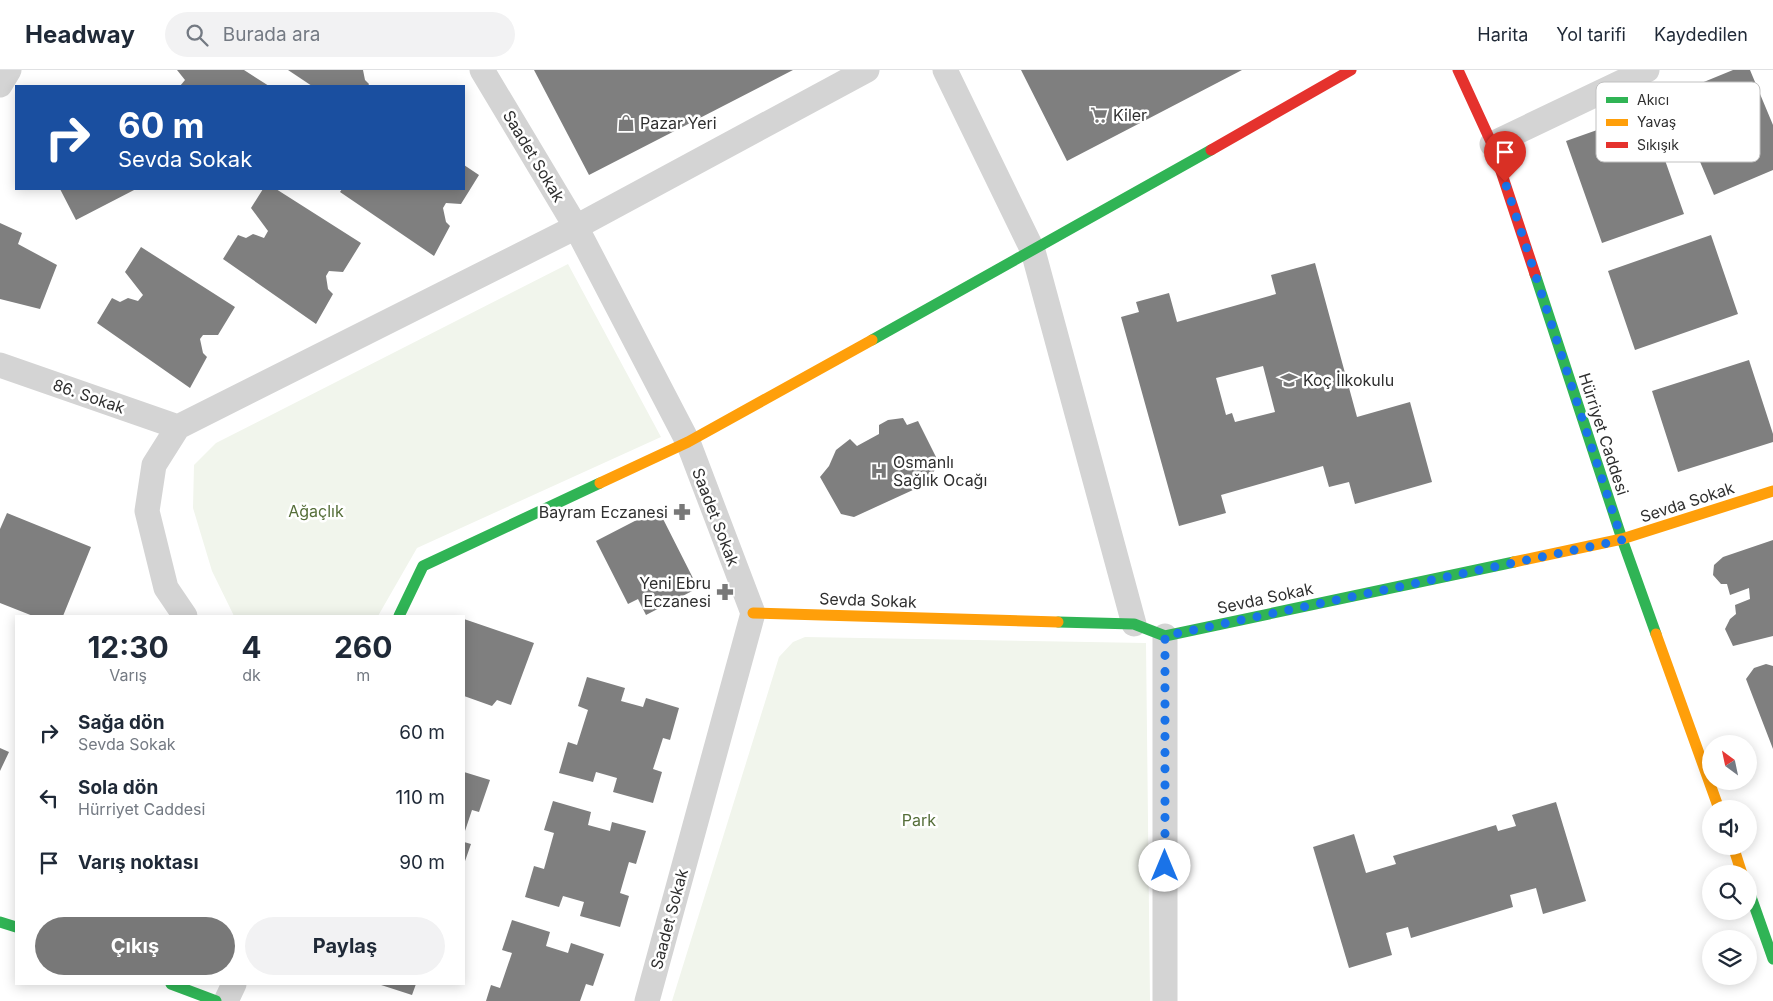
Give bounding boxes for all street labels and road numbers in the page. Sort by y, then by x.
street label: Saadet Sokak [499,106,569,206]
street label: Hürriyet Caddesi [1575,370,1633,498]
street label: 86. Sokak [50,374,128,418]
street label: Saadet Sokak [688,465,744,569]
street label: Sevda Sokak [1637,477,1737,527]
street label: Sevda Sokak [1215,578,1315,618]
street label: Sevda Sokak [819,588,917,612]
street label: Saadet Sokak [646,866,692,972]

